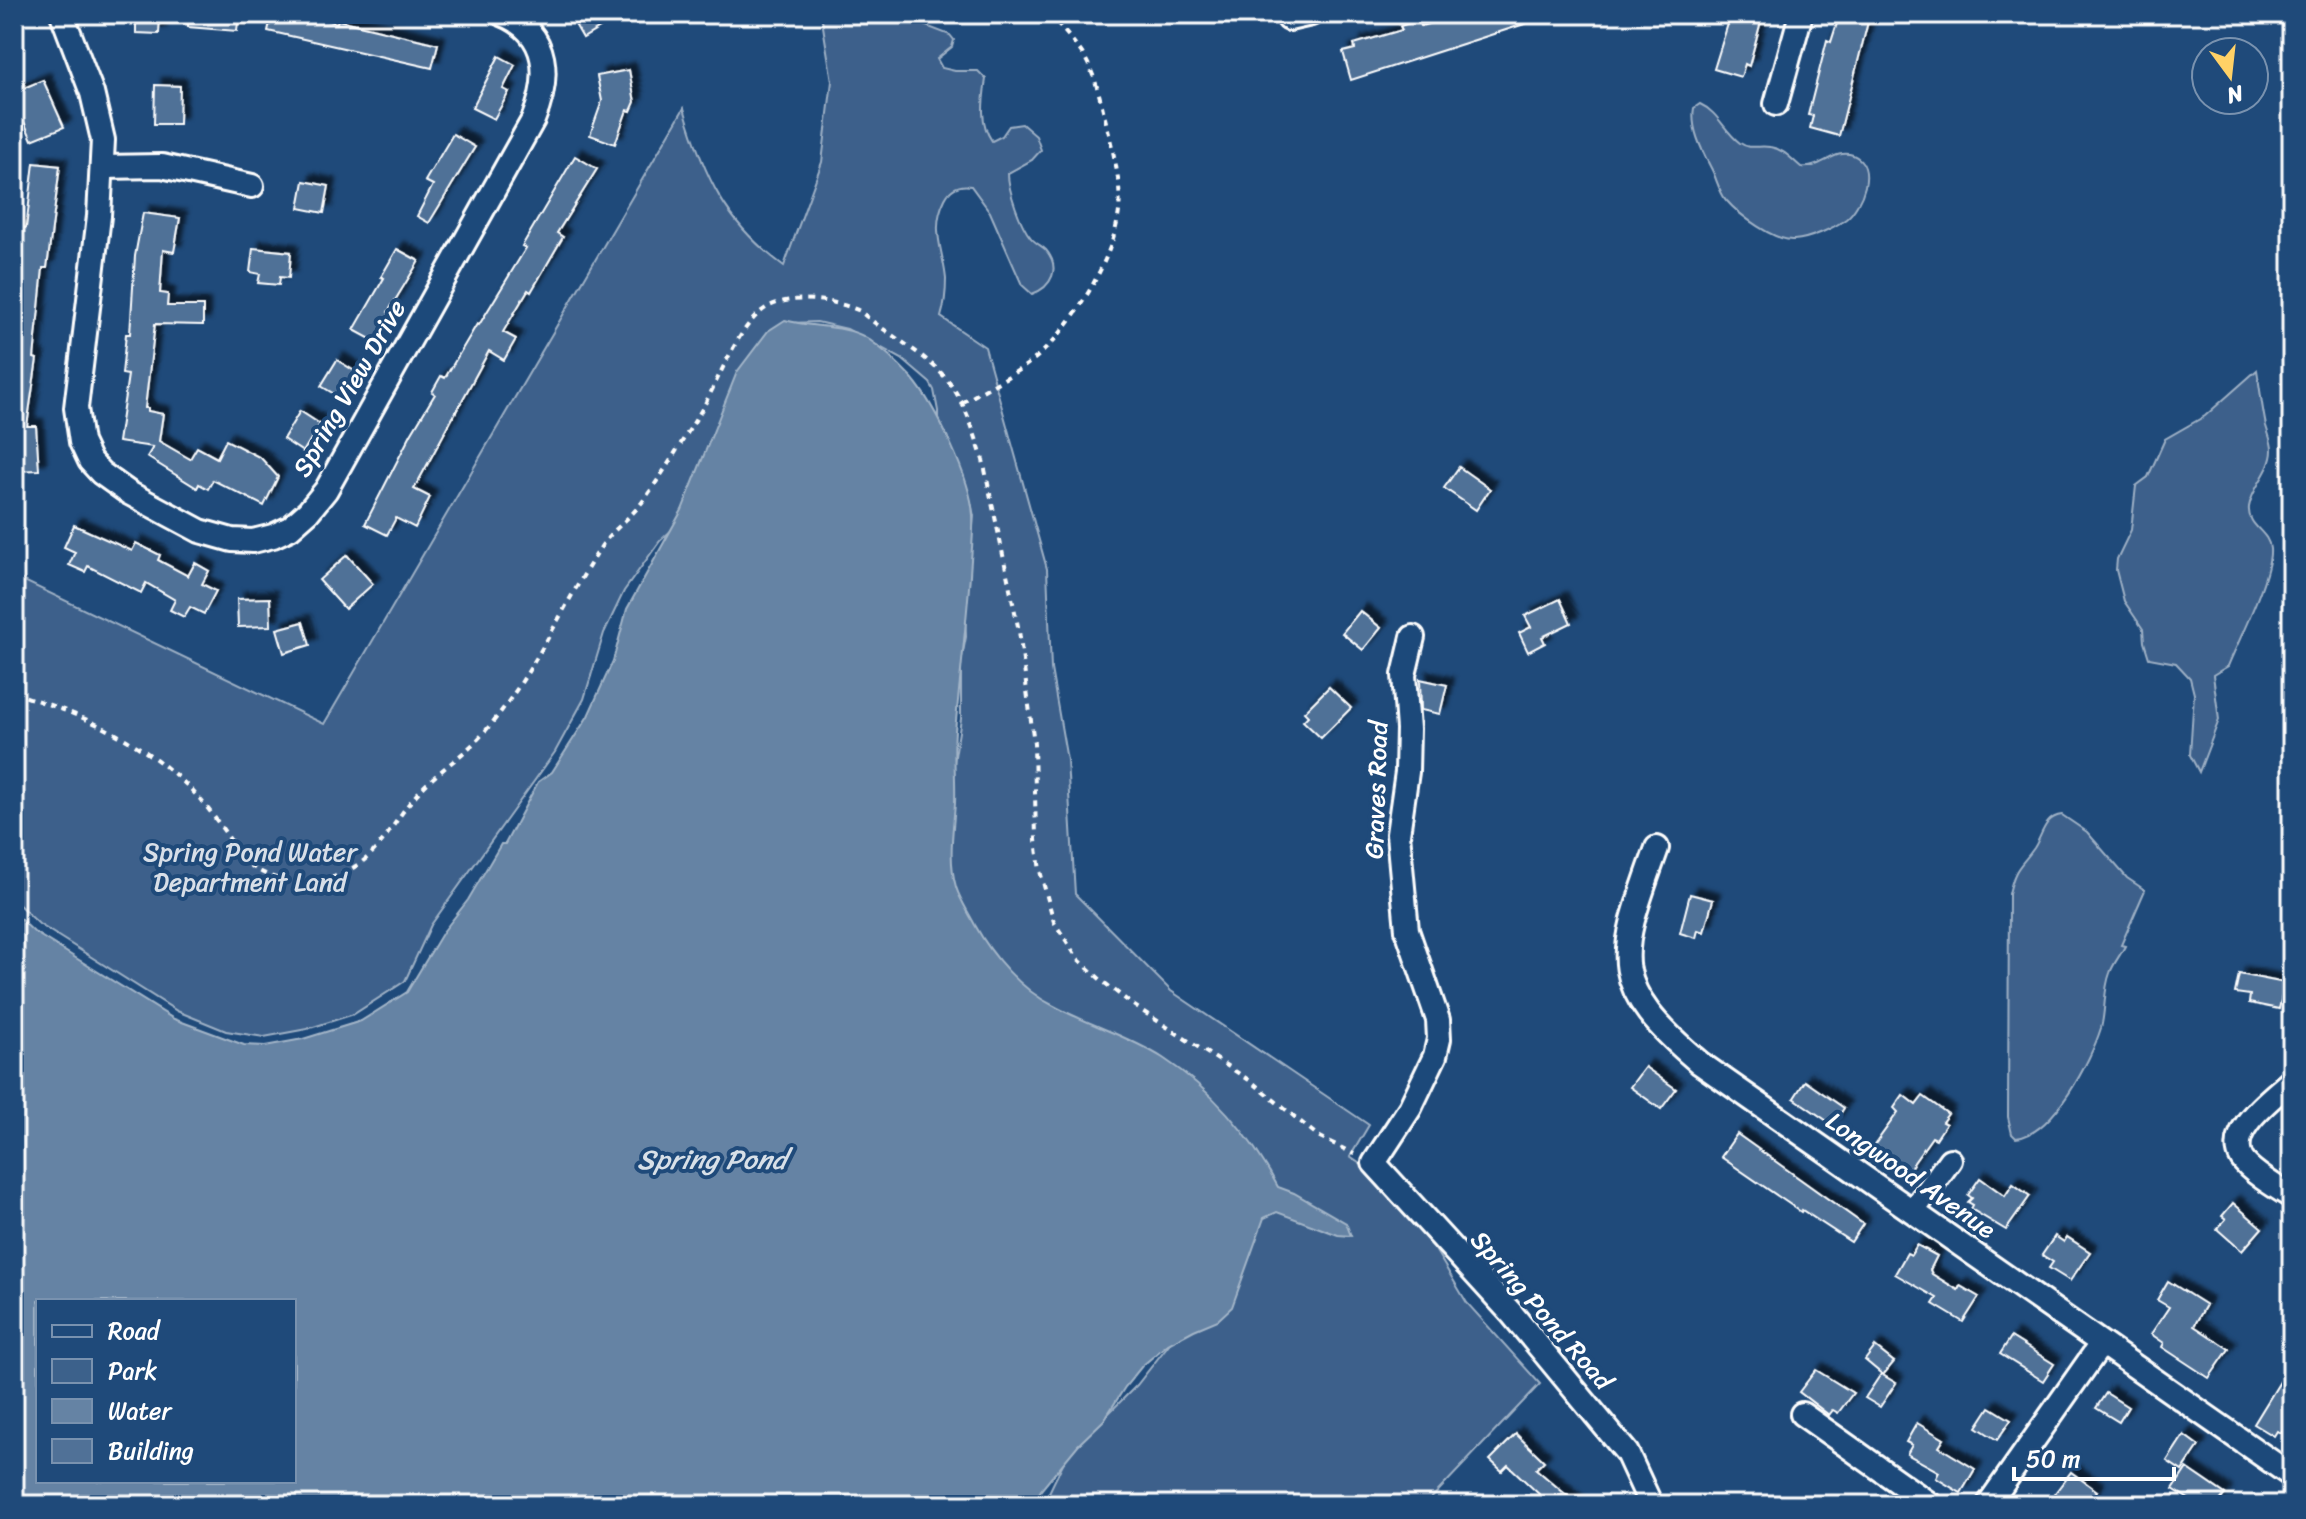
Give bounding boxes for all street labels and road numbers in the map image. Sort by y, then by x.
street label: Spring View Drive [279,290,419,486]
street label: Graves Road [1351,718,1401,860]
street label: Longwood Avenue [1816,1099,2006,1251]
street label: Spring Pond Road [1459,1219,1627,1403]

